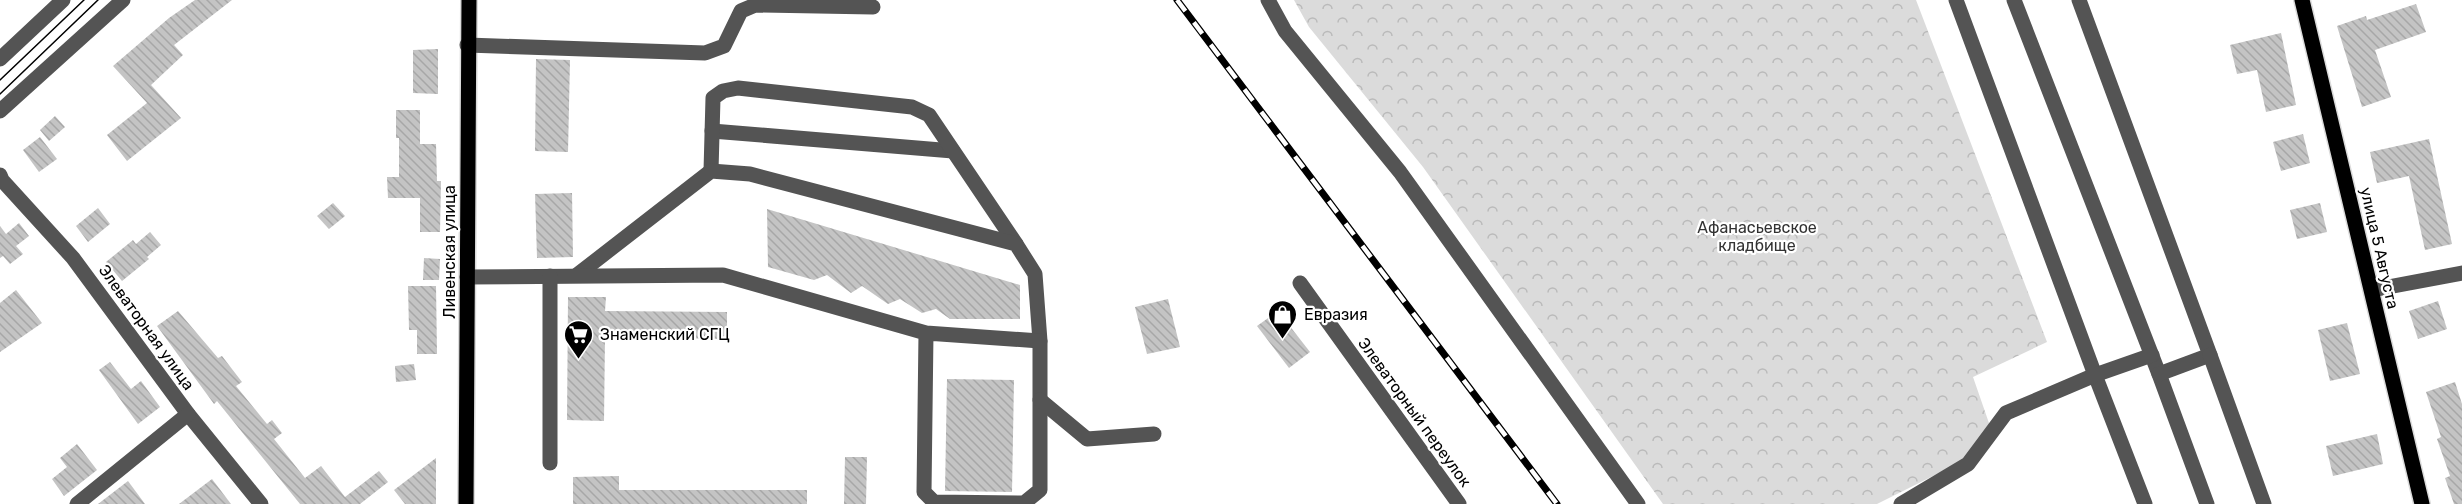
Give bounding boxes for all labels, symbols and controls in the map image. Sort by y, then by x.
street label: Ливенская улица [440,185,459,319]
street label: улица 5 Августа [2356,185,2403,311]
park label: Афанасьевское кладбище [1697,218,1817,255]
street label: Элеваторная улица [95,261,198,394]
shop icon: Евразия [1267,298,1299,340]
place label: Евразия [1304,305,1368,324]
supermarket icon: Знаменский СГЦ [563,318,595,360]
place label: Знаменский СГЦ [600,325,730,344]
street label: Элеваторный переулок [1354,334,1475,491]

